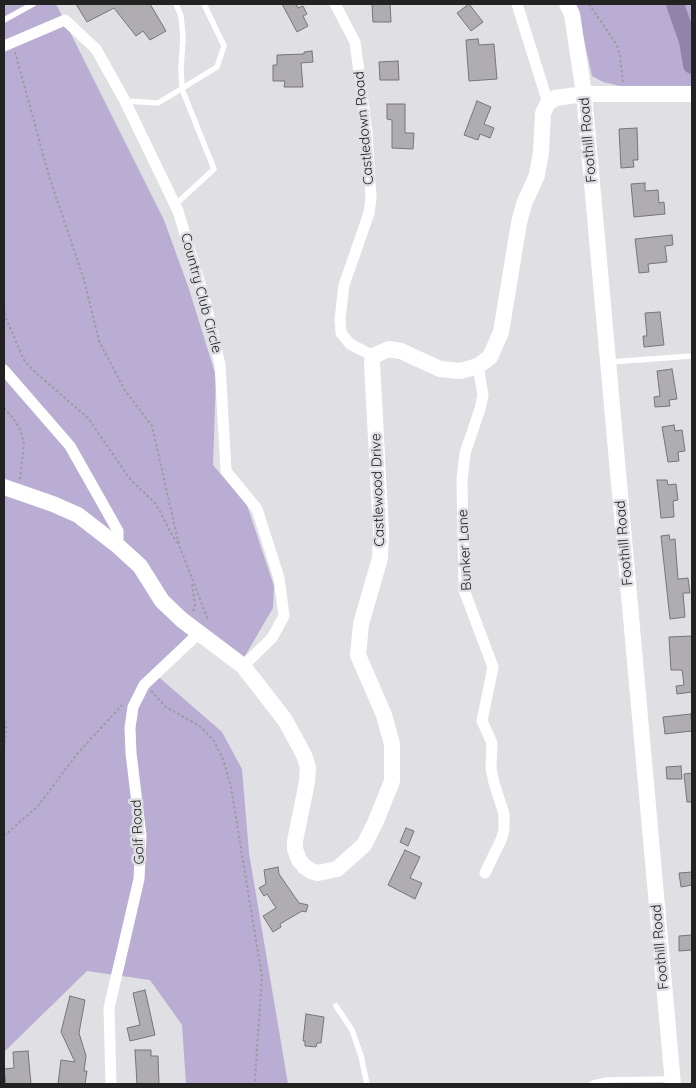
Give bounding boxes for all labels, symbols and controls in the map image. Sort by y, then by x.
street label: Castledown Road [351,70,377,186]
street label: Foothill Road [576,97,600,183]
street label: Country Club Circle [177,231,225,355]
street label: Castlewood Drive [368,433,388,547]
street label: Foothill Road [612,500,636,586]
street label: Bunker Lane [454,509,476,591]
street label: Golf Road [128,799,148,865]
street label: Foothill Road [648,904,672,990]

